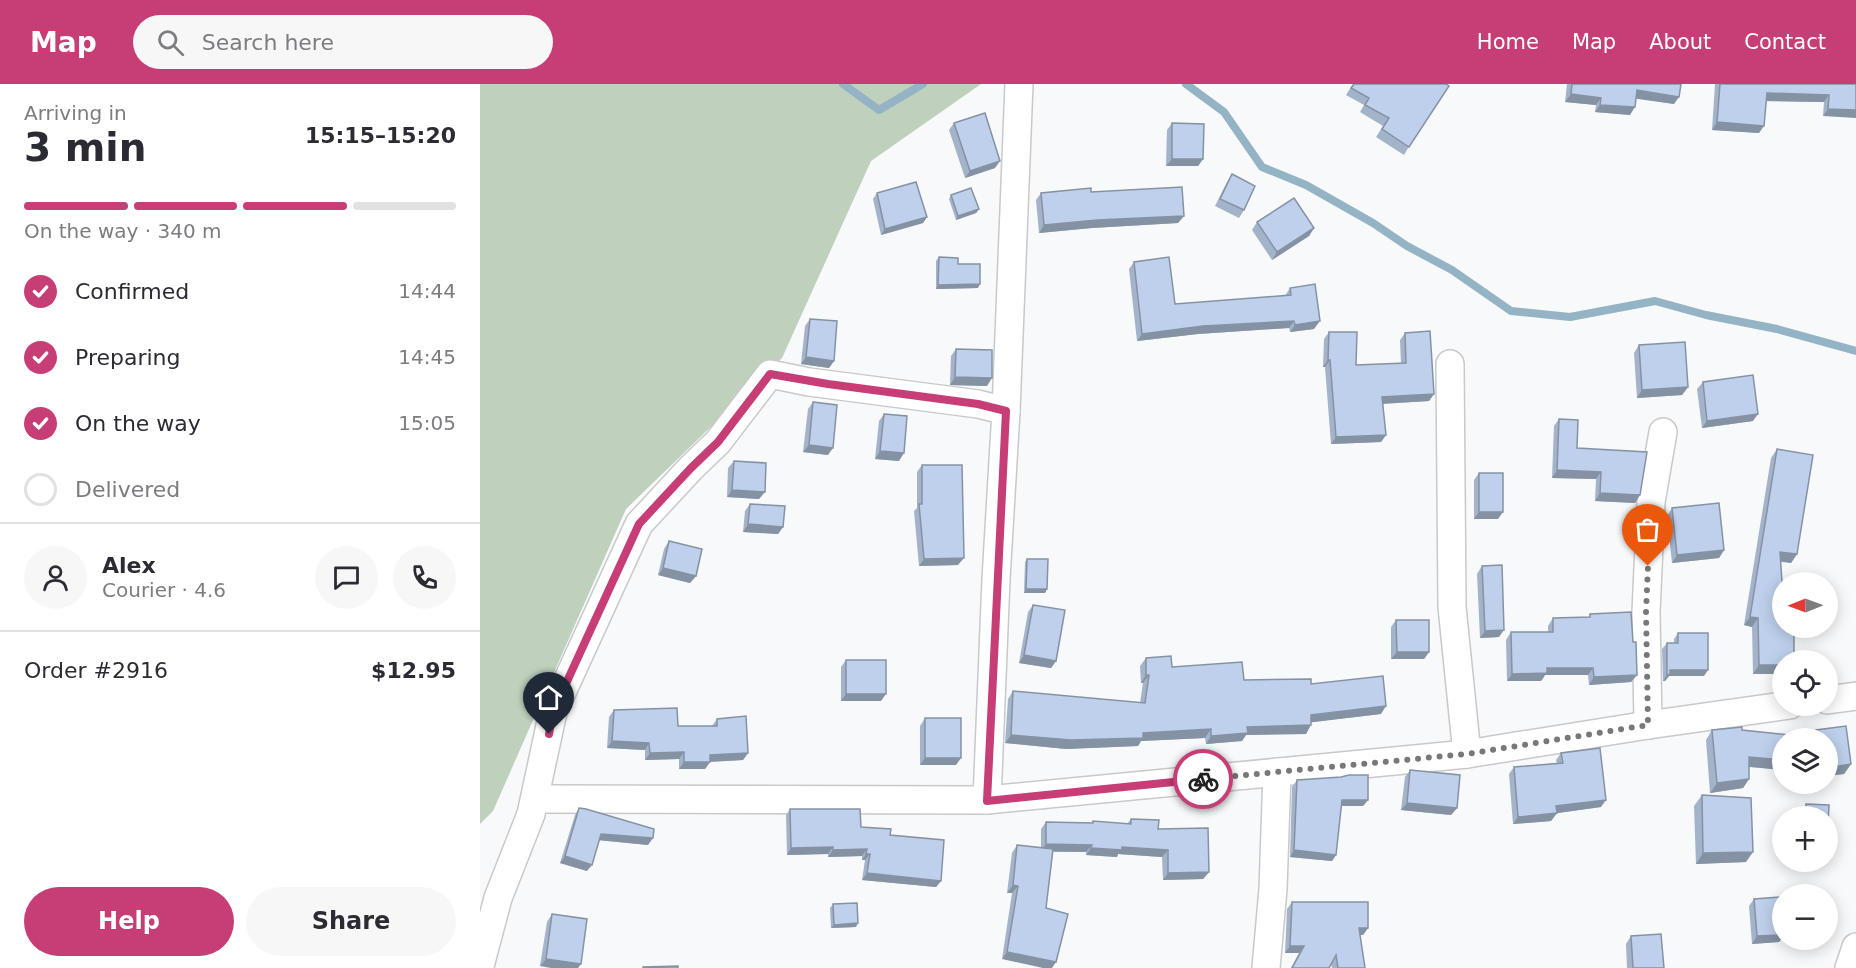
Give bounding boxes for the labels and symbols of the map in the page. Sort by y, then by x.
pin [1622,504,1673,566]
north arrow [1772,572,1838,638]
pin [523,672,574,734]
courier [1173,749,1233,809]

